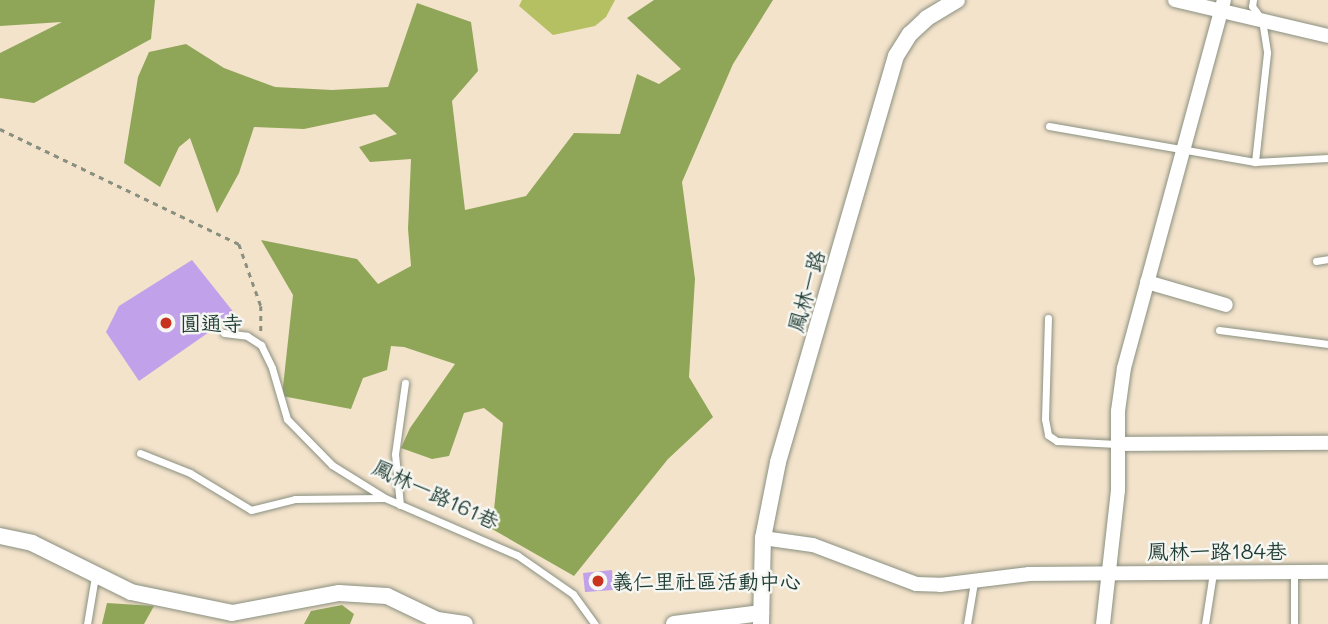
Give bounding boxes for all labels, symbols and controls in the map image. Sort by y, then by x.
street label: 鳳林一路 [782,247,830,335]
place label: 圓通寺 [180,310,243,336]
marker: 圓通寺 [158,315,174,331]
street label: 鳳林一路161巷 [369,454,503,534]
street label: 鳳林一路184巷 [1147,538,1287,564]
place label: 義仁里社區活動中心 [612,568,801,594]
marker: 義仁里社區活動中心 [590,573,606,589]

